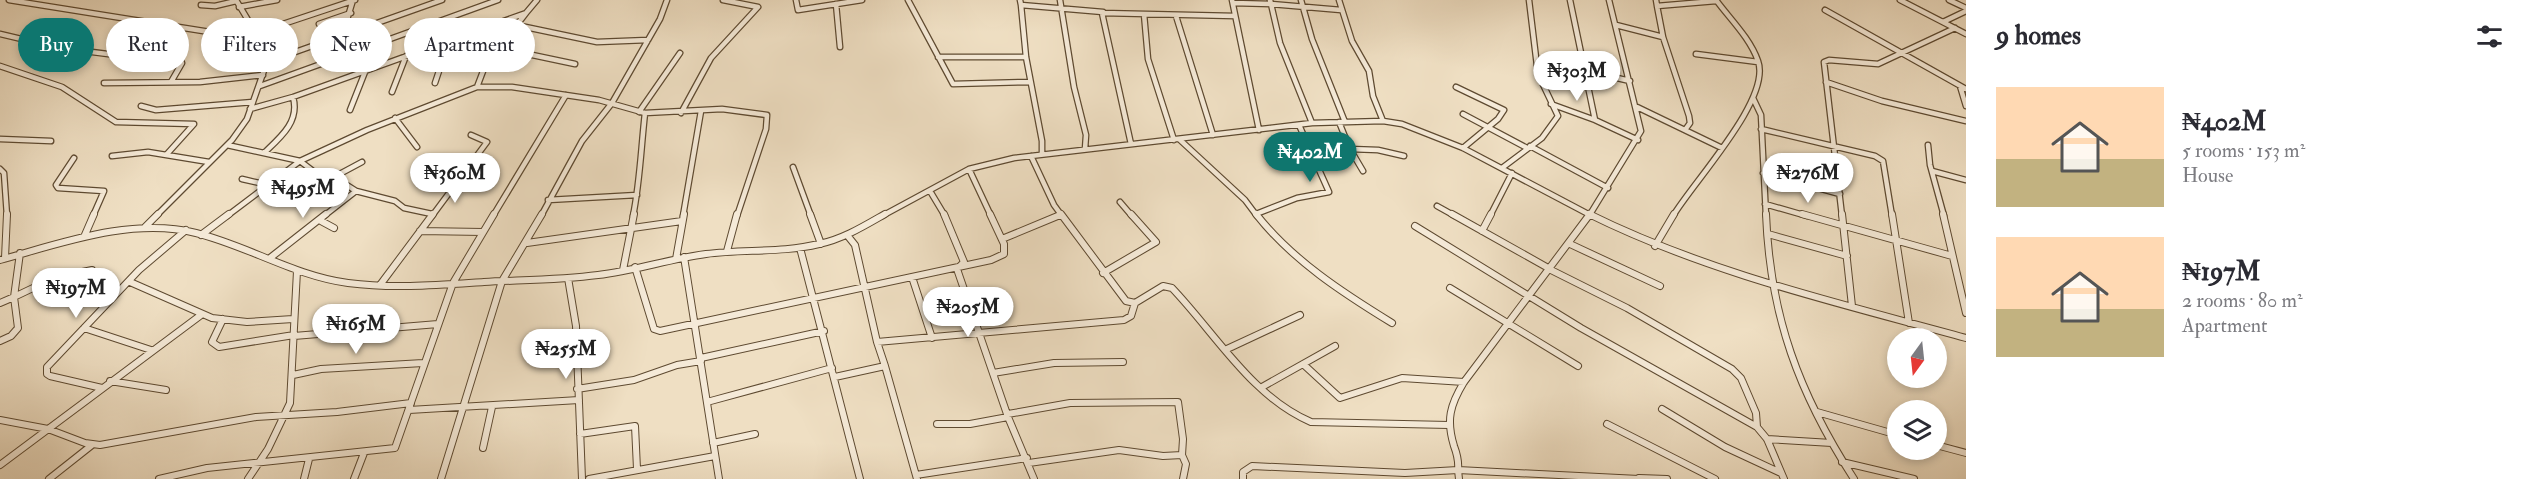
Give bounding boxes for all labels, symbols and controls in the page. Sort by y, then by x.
chip: Buy [18,18,94,72]
chip: Rent [106,18,189,72]
chip: Filters [201,18,298,72]
chip: New [310,18,392,72]
chip: Apartment [404,18,535,72]
text: 9 homes [1996,20,2081,52]
icon: filters [2473,20,2506,53]
pin: ₦303M [1535,51,1619,102]
text: ₦303M [1547,58,1607,83]
text: ₦402M [2182,106,2266,138]
icon: home [2044,111,2116,183]
pin: ₦402M [1268,132,1352,183]
text: 5 rooms · 153 m² [2182,138,2305,163]
text: ₦402M [1278,139,1342,164]
pin: ₦360M [413,153,497,204]
pin: ₦276M [1766,153,1850,204]
text: ₦360M [424,160,486,185]
text: ₦276M [1776,160,1840,185]
text: House [2182,163,2233,188]
pin: ₦495M [261,168,345,219]
text: ₦495M [271,175,335,200]
text: ₦197M [2182,256,2260,288]
icon: home [2044,261,2116,333]
pin: ₦197M [34,268,118,319]
text: ₦197M [46,275,106,300]
pin: ₦205M [926,287,1010,338]
text: 2 rooms · 80 m² [2182,288,2303,313]
text: ₦205M [937,294,999,319]
pin: ₦165M [314,304,398,355]
text: ₦165M [326,311,386,336]
text: Apartment [2182,313,2267,338]
north arrow [1887,328,1947,388]
map controls [1887,328,1947,460]
pin: ₦255M [524,329,608,380]
text: ₦255M [535,336,597,361]
button: layers [1887,400,1947,460]

